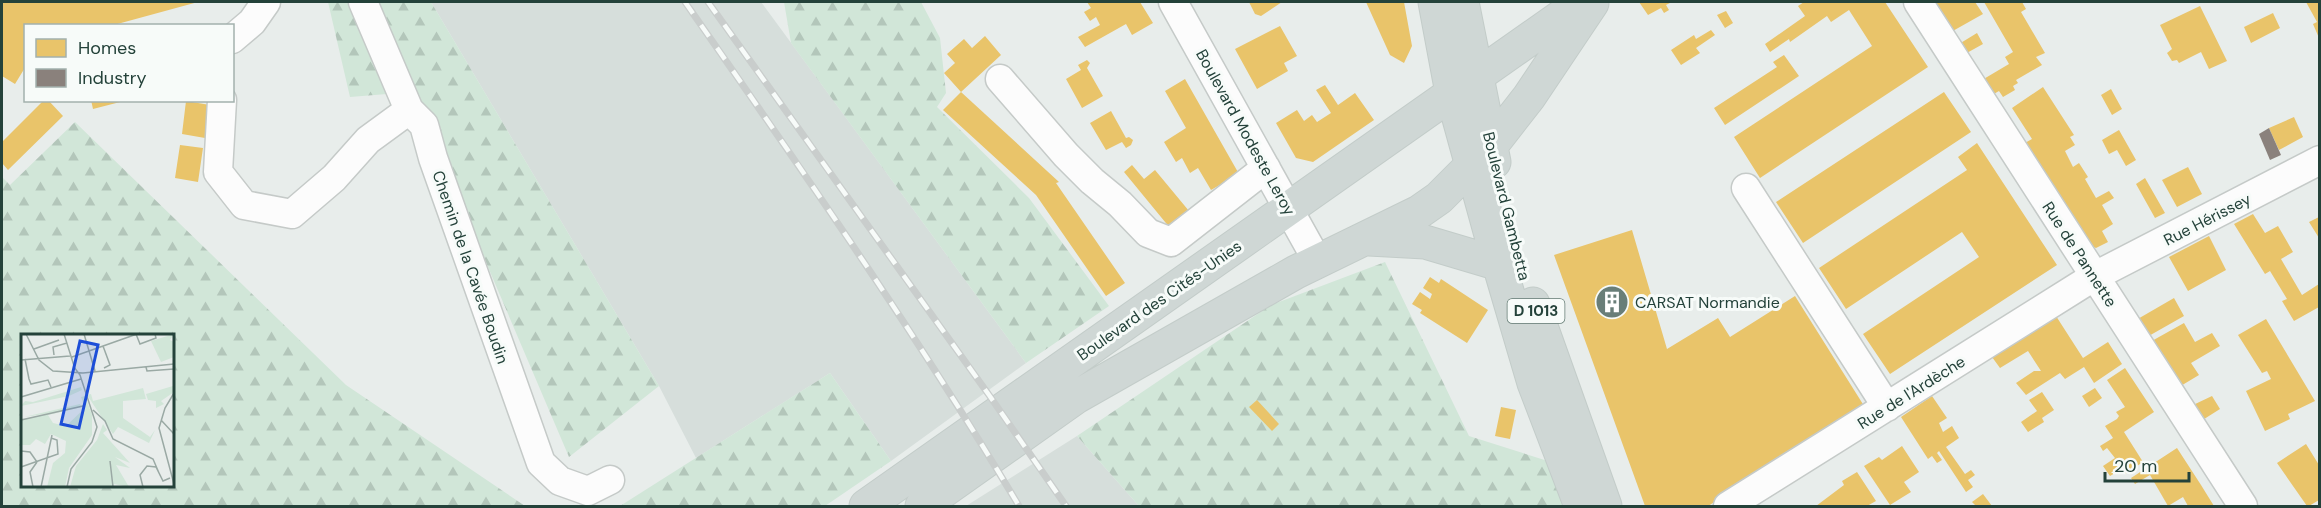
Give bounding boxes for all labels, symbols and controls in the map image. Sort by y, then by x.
legend [24,24,234,102]
text: Homes [78,36,136,60]
street label: Boulevard Modeste Leroy [1191,45,1300,219]
text: Industry [78,66,147,90]
street label: Boulevard Gambetta [1478,130,1535,283]
street label: Chemin de la Cavée Boudin [428,168,513,367]
street label: Rue Hérissey [2160,188,2255,250]
street label: Rue de Pannette [2038,198,2122,311]
street label: Boulevard des Cités-Unies [1073,235,1246,365]
building icon: CARSAT Normandie [1594,284,1630,320]
place label: CARSAT Normandie [1635,292,1780,313]
road number: D 1013 [1508,299,1564,323]
inset map [21,334,174,487]
street label: Rue de l'Ardèche [1853,351,1969,434]
scale bar [2105,445,2189,483]
text: 20 m [2114,454,2157,478]

